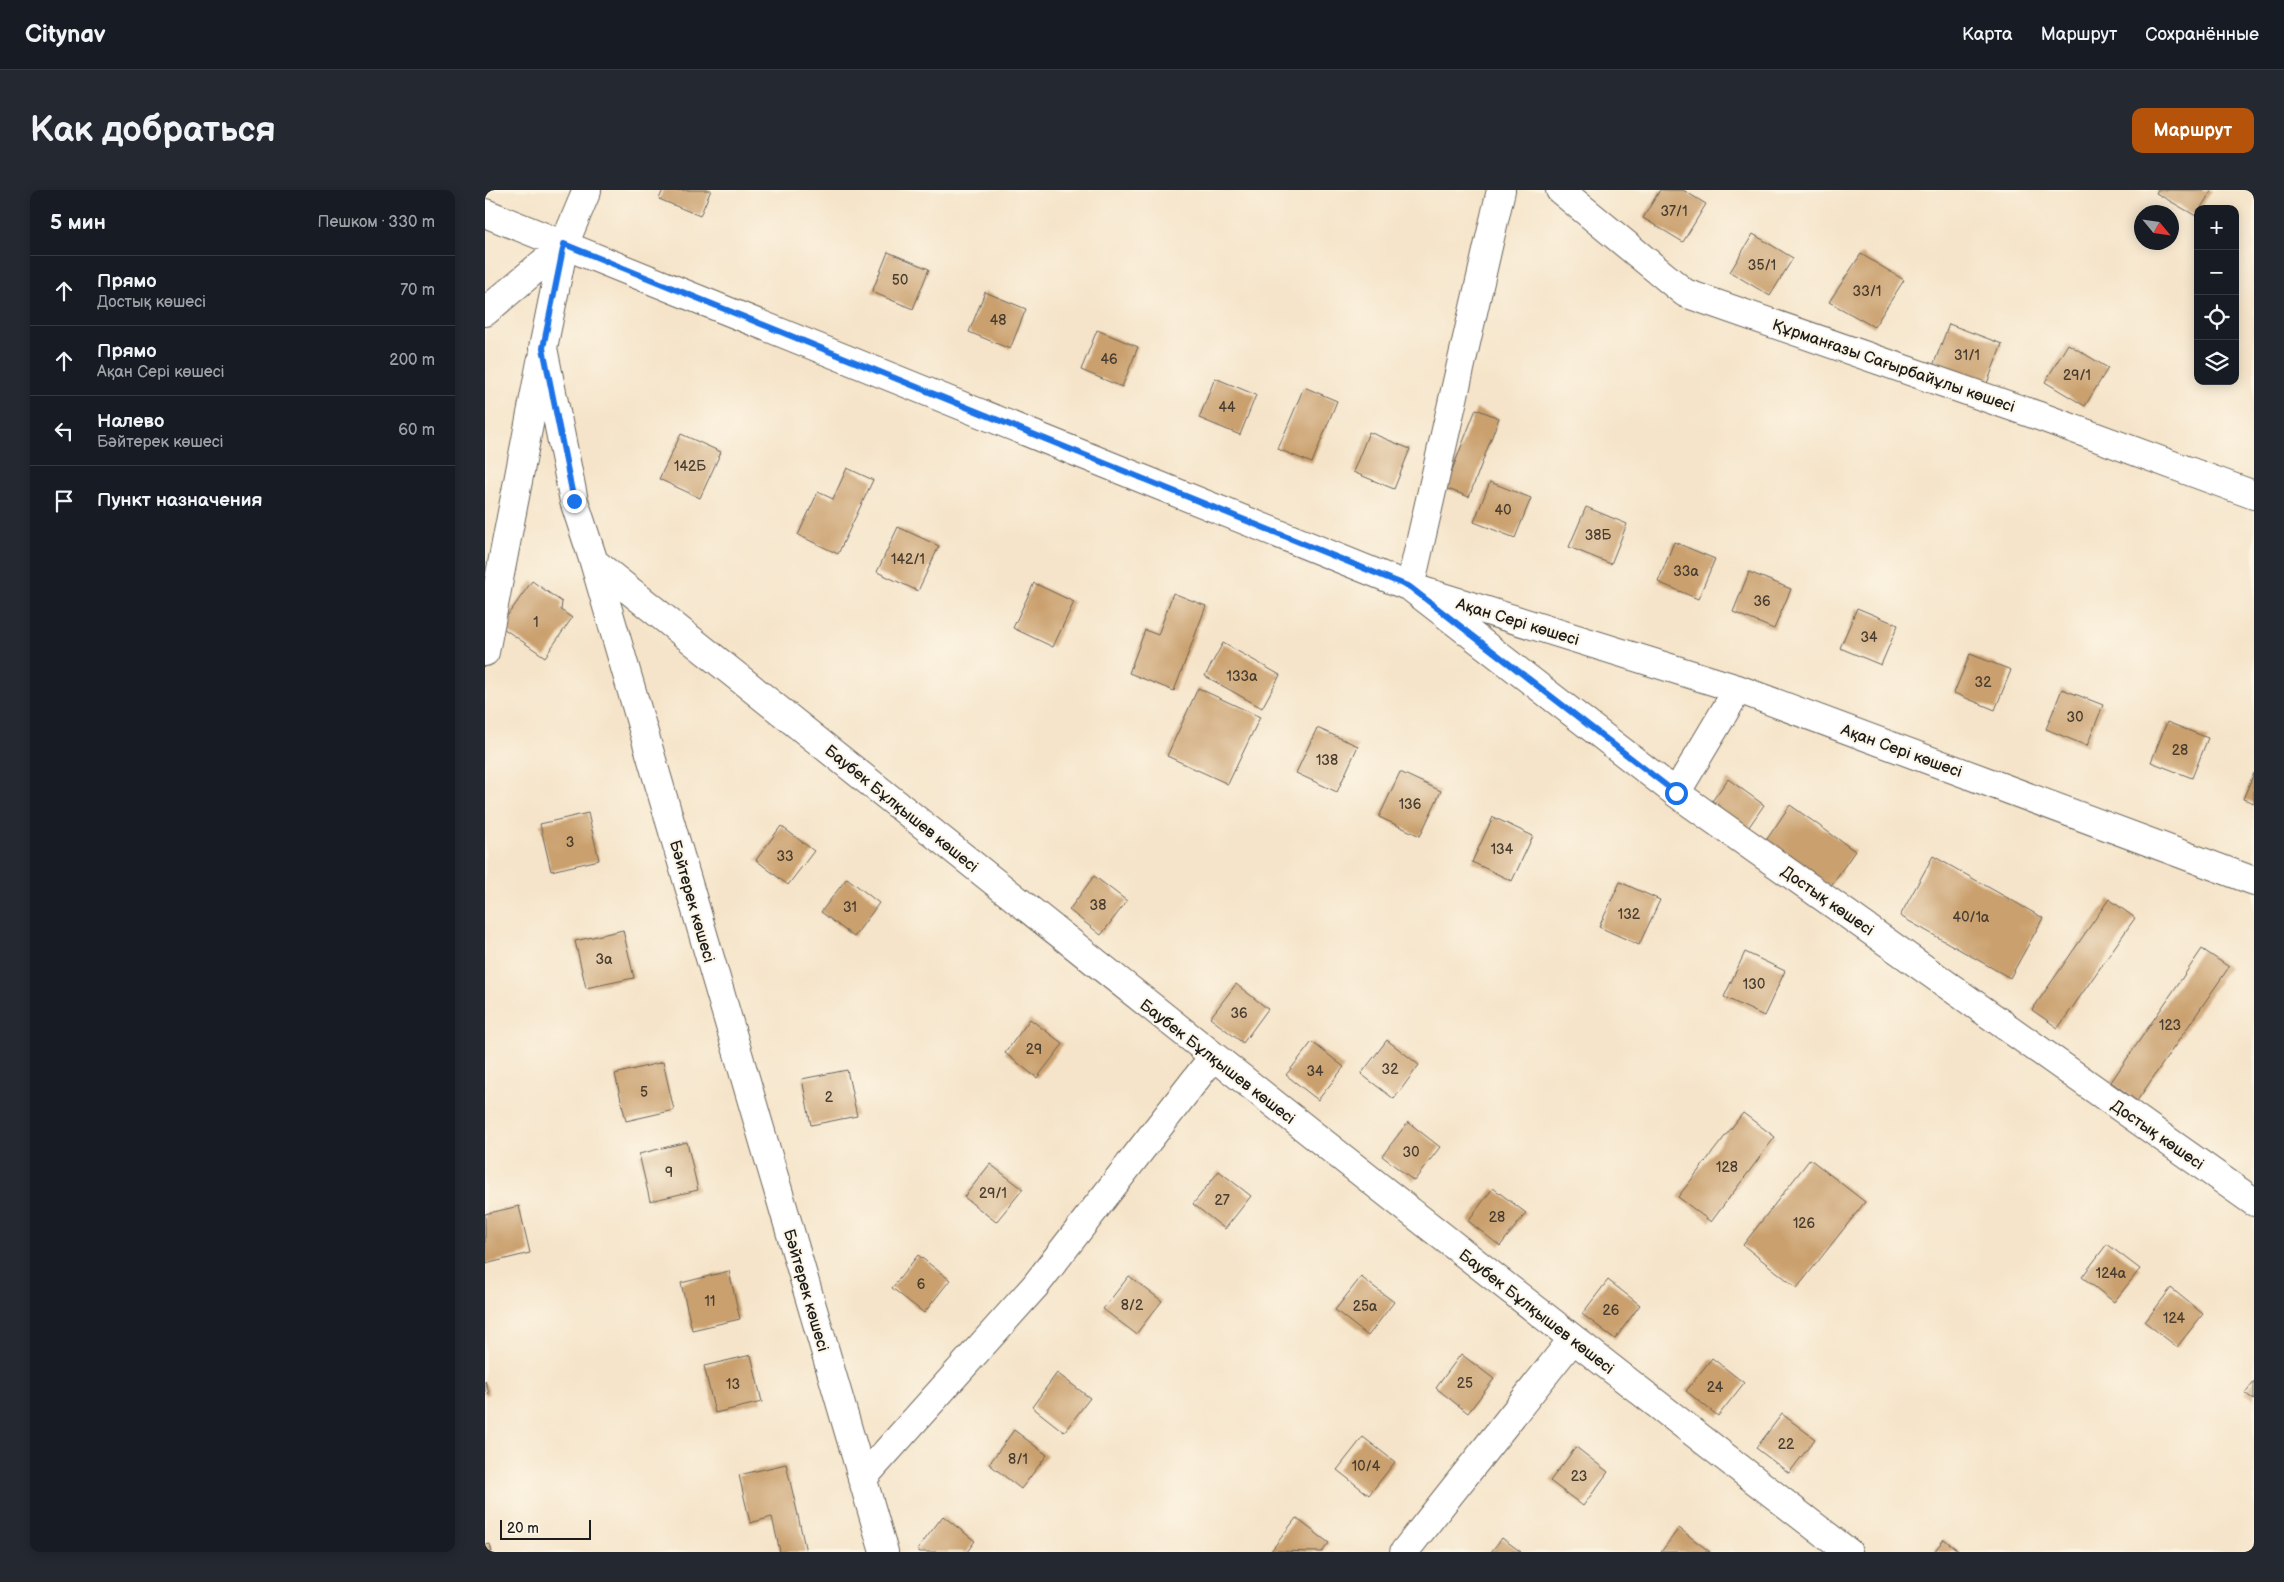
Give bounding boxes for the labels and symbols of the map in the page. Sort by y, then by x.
house number: 37/1 [1660,203,1688,220]
north arrow [2134,205,2179,250]
house number: 35/1 [1748,257,1776,274]
house number: 50 [892,272,908,289]
house number: 33/1 [1853,283,1881,300]
house number: 48 [990,312,1006,329]
street label: Құрманғазы Сағырбайұлы көшесі [1770,316,2017,417]
house number: 31/1 [1954,347,1980,364]
house number: 46 [1100,351,1118,368]
house number: 29/1 [2063,367,2091,384]
house number: 44 [1218,399,1236,416]
house number: 142Б [674,458,706,475]
route end [563,490,586,513]
house number: 40 [1495,502,1511,519]
house number: 38Б [1585,527,1612,544]
house number: 142/1 [891,551,925,568]
house number: 33а [1673,563,1699,580]
house number: 36 [1753,593,1771,610]
street label: Ақан Сері көшесі [1453,594,1581,650]
house number: 1 [533,614,539,631]
house number: 34 [1860,629,1878,646]
house number: 133а [1227,668,1258,685]
house number: 32 [1975,674,1992,691]
house number: 30 [2067,709,2083,726]
street label: Ақан Сері көшесі [1837,720,1965,782]
street label: Баубек Бұлқышев көшесі [820,741,982,877]
house number: 28 [2172,742,2188,759]
house number: 138 [1316,752,1338,769]
route start [1665,782,1688,805]
house number: 136 [1399,796,1422,813]
house number: 3 [566,834,574,851]
street label: Бәйтерек көшесі [665,838,718,965]
house number: 134 [1491,841,1514,858]
house number: 33 [776,848,794,865]
street label: Достық көшесі [1777,862,1877,940]
house number: 38 [1090,897,1106,914]
house number: 31 [843,899,857,916]
house number: 132 [1618,906,1641,923]
house number: 40/1а [1953,909,1990,926]
house number: 3а [596,951,613,968]
house number: 130 [1743,976,1765,993]
street label: Баубек Бұлқышев көшесі [1136,996,1299,1129]
house number: 36 [1230,1005,1248,1022]
house number: 123 [2159,1017,2181,1034]
house number: 29 [1026,1041,1042,1058]
house number: 32 [1382,1061,1399,1078]
house number: 34 [1306,1063,1324,1080]
house number: 5 [640,1084,648,1101]
house number: 2 [825,1089,834,1106]
street label: Достық көшесі [2107,1096,2207,1174]
house number: 30 [1403,1144,1419,1161]
house number: 128 [1716,1159,1738,1176]
house number: 9 [665,1164,673,1181]
house number: 29/1 [979,1185,1007,1202]
house number: 27 [1214,1192,1230,1209]
house number: 28 [1489,1209,1505,1226]
house number: 126 [1793,1215,1816,1232]
street label: Бәйтерек көшесі [779,1227,832,1354]
street label: Баубек Бұлқышев көшесі [1455,1246,1618,1379]
house number: 124а [2096,1265,2127,1282]
house number: 6 [917,1276,926,1293]
house number: 11 [705,1293,715,1310]
house number: 8/2 [1121,1297,1144,1314]
house number: 25а [1353,1298,1378,1315]
house number: 26 [1603,1302,1620,1319]
house number: 124 [2163,1310,2185,1327]
house number: 25 [1457,1375,1473,1392]
house number: 13 [726,1376,740,1393]
house number: 24 [1707,1379,1724,1396]
house number: 22 [1778,1436,1795,1453]
house number: 8/1 [1008,1451,1028,1468]
house number: 10/4 [1352,1458,1381,1475]
house number: 23 [1571,1468,1587,1485]
scale bar [500,1517,591,1540]

